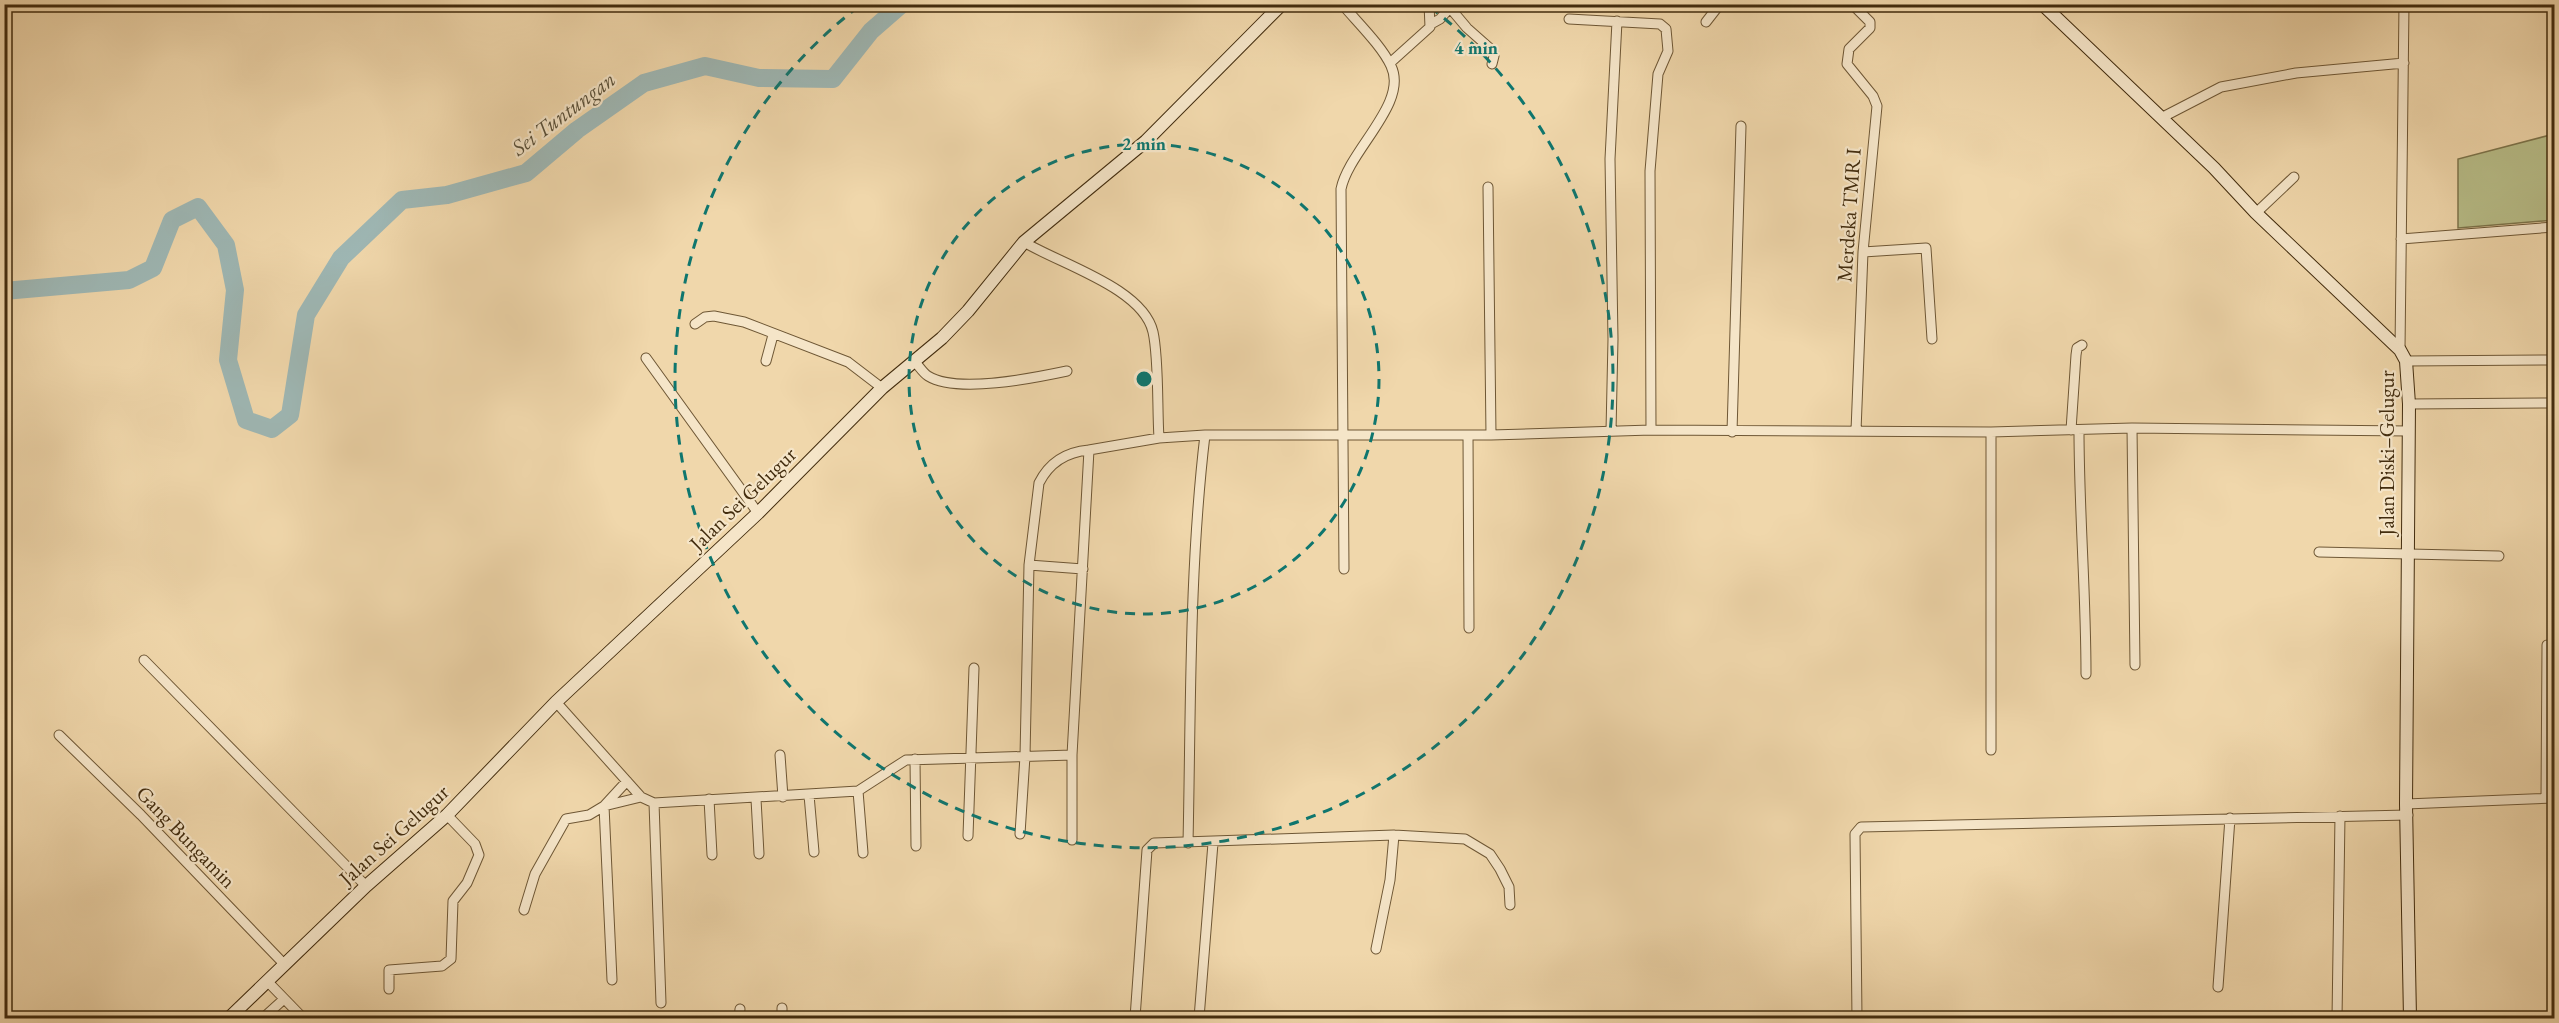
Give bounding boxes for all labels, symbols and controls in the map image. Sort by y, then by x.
text: 4 min [1454,36,1498,59]
water label: Sei Tuntungan [505,65,621,163]
text: 2 min [1122,132,1166,155]
street label: Merdeka TMR I [1830,147,1867,283]
centre of rings [1134,369,1154,389]
street label: Jalan Diski–Gelugur [2373,370,2400,538]
street label: Jalan Sei Gelugur [682,441,802,558]
street label: Jalan Sei Gelugur [332,778,454,892]
street label: Gang Bungamin [131,780,242,894]

